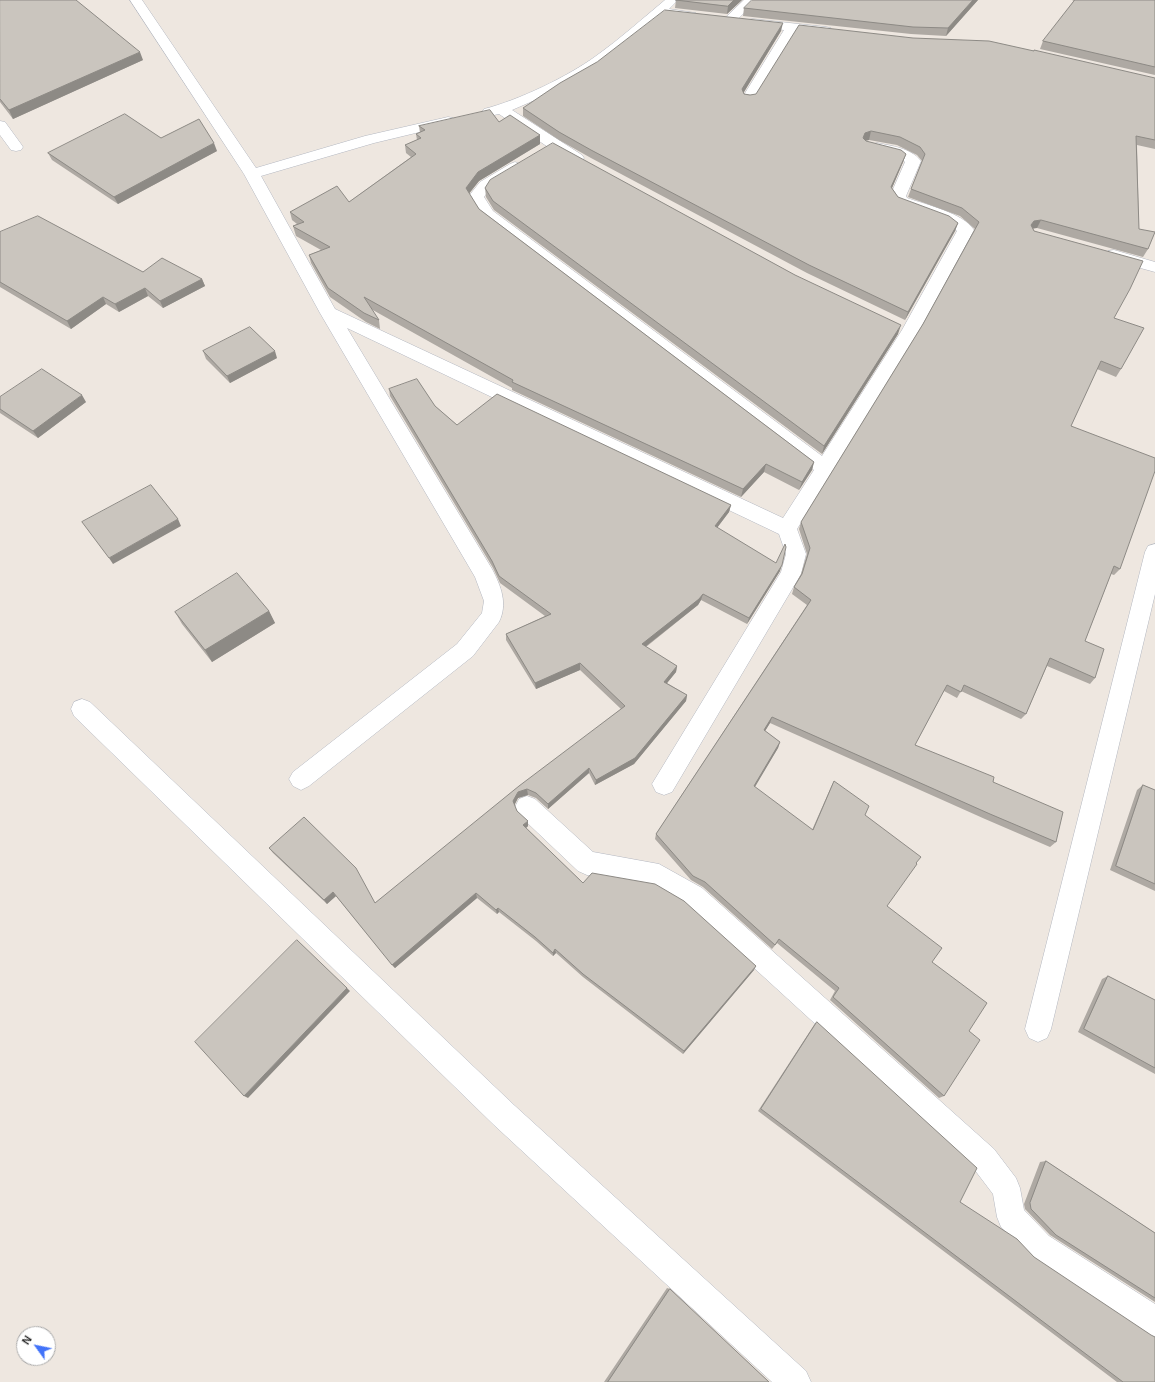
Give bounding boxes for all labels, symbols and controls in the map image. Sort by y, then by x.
north arrow [16,1326,56,1366]
text: N [20,1333,34,1347]

